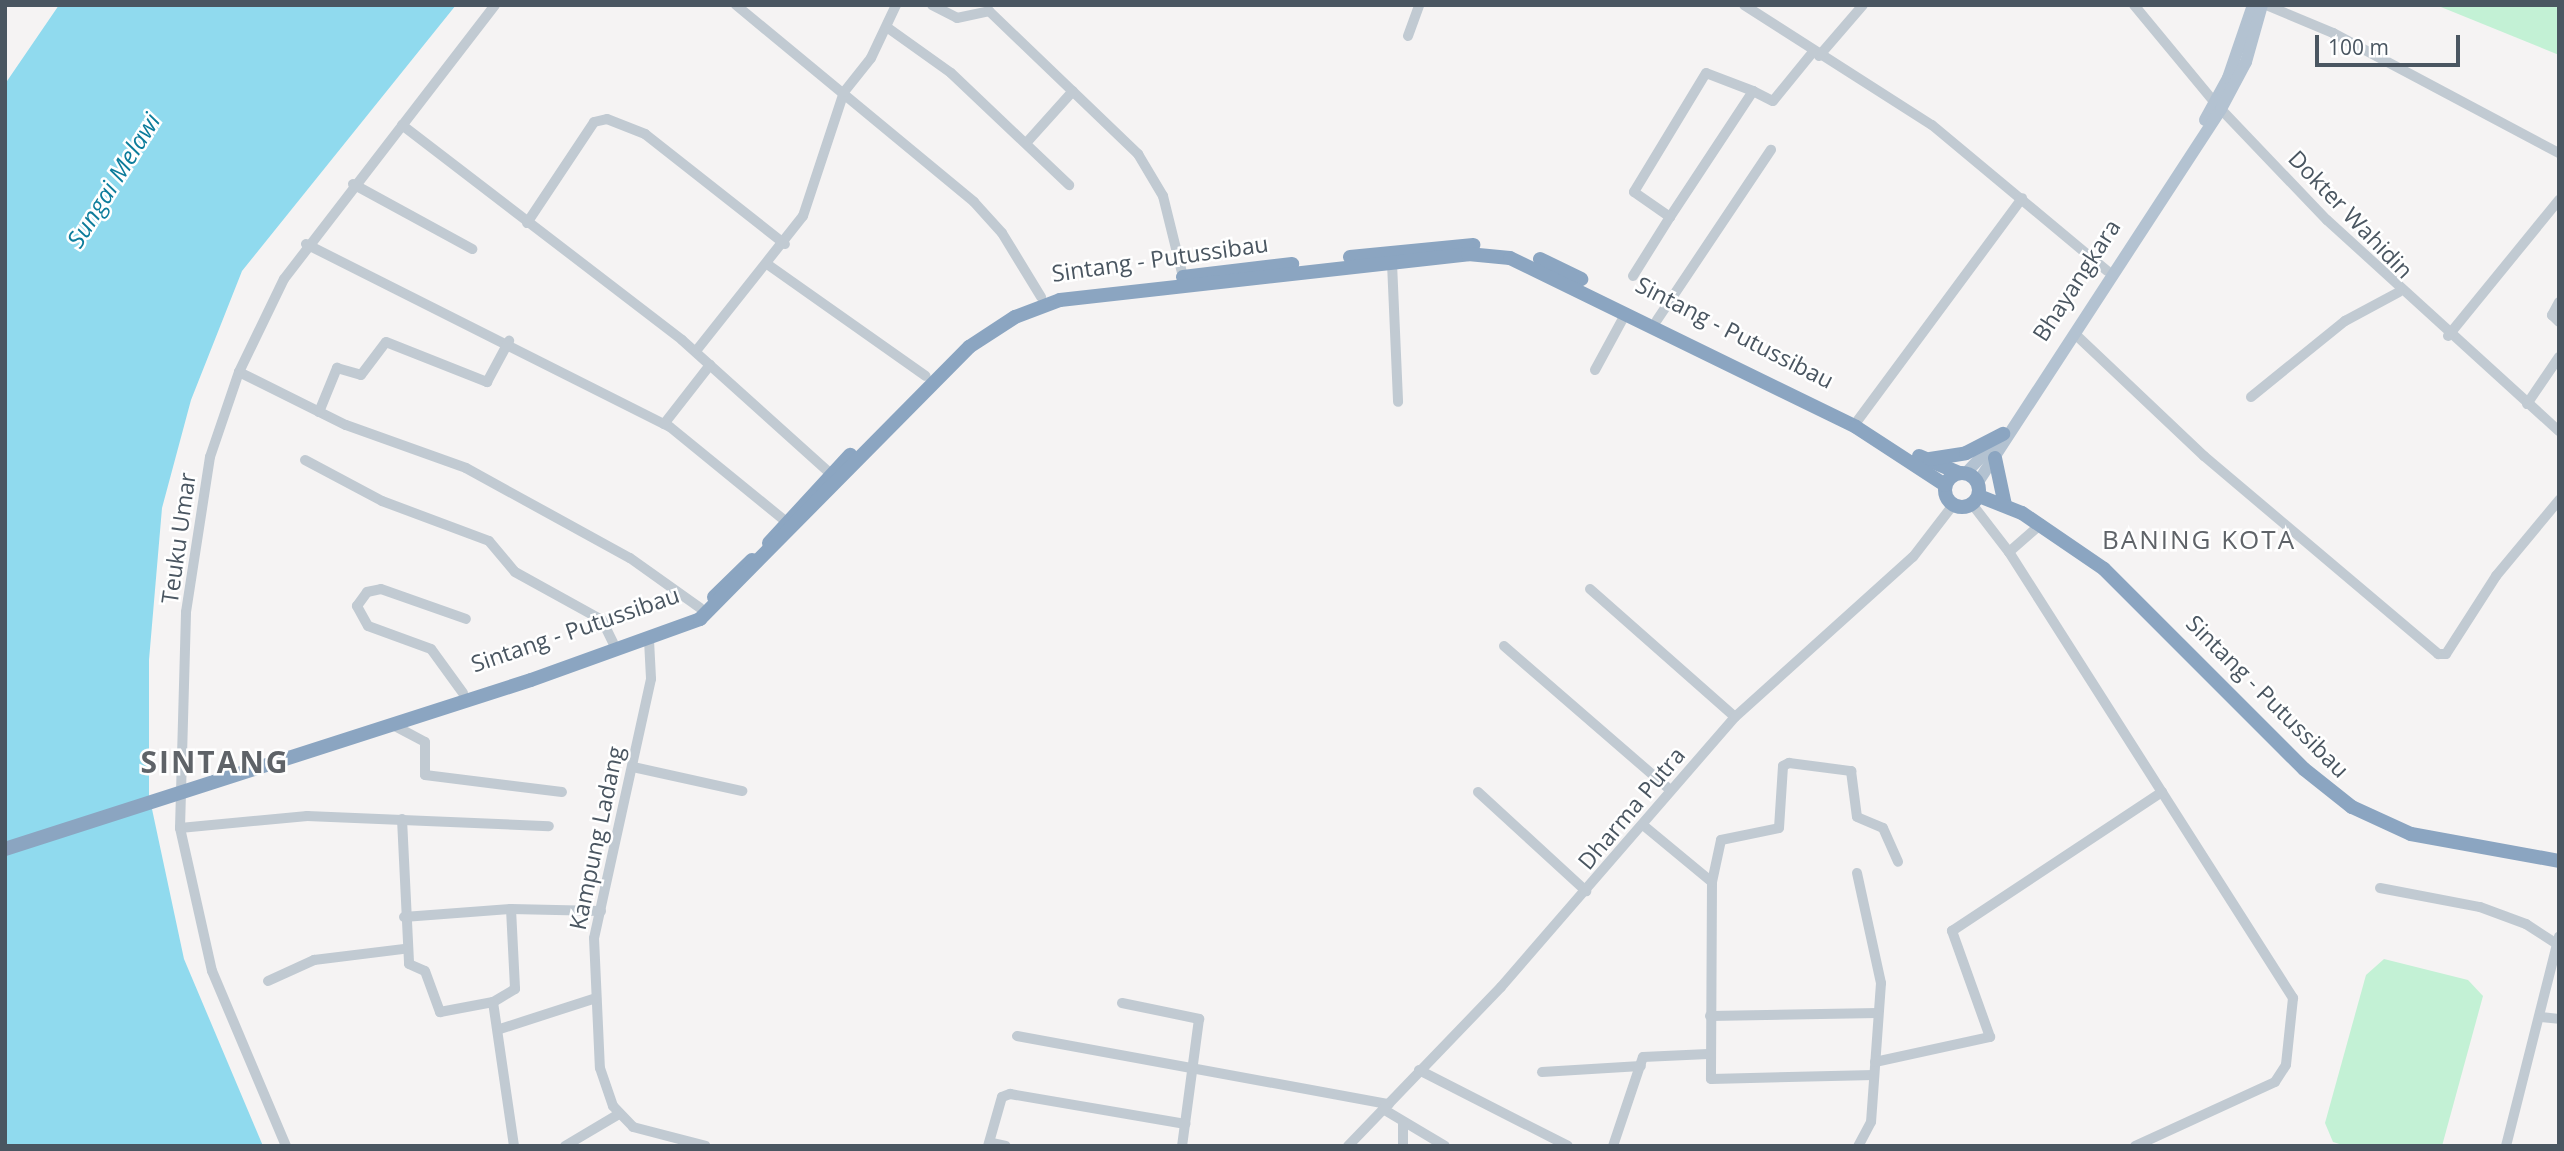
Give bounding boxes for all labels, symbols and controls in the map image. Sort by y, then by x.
scale bar [2319,21,2464,65]
text: 100 m [2328,33,2389,61]
water label: Sungai Melawi [60,108,166,252]
street label: Dokter Wahidin [2283,144,2419,284]
street label: Bhayangkara [2026,214,2126,346]
street label: Sintang - Putussibau [1050,229,1270,287]
street label: Sintang - Putussibau [1631,270,1839,394]
street label: Teuku Umar [155,471,201,605]
district label: BANING KOTA [2103,524,2295,556]
street label: Sintang - Putussibau [467,580,683,678]
street label: Sintang - Putussibau [2181,609,2355,783]
street label: Dharma Putra [1572,741,1690,875]
district label: SINTANG [141,744,289,780]
street label: Kampung Ladang [563,744,629,932]

